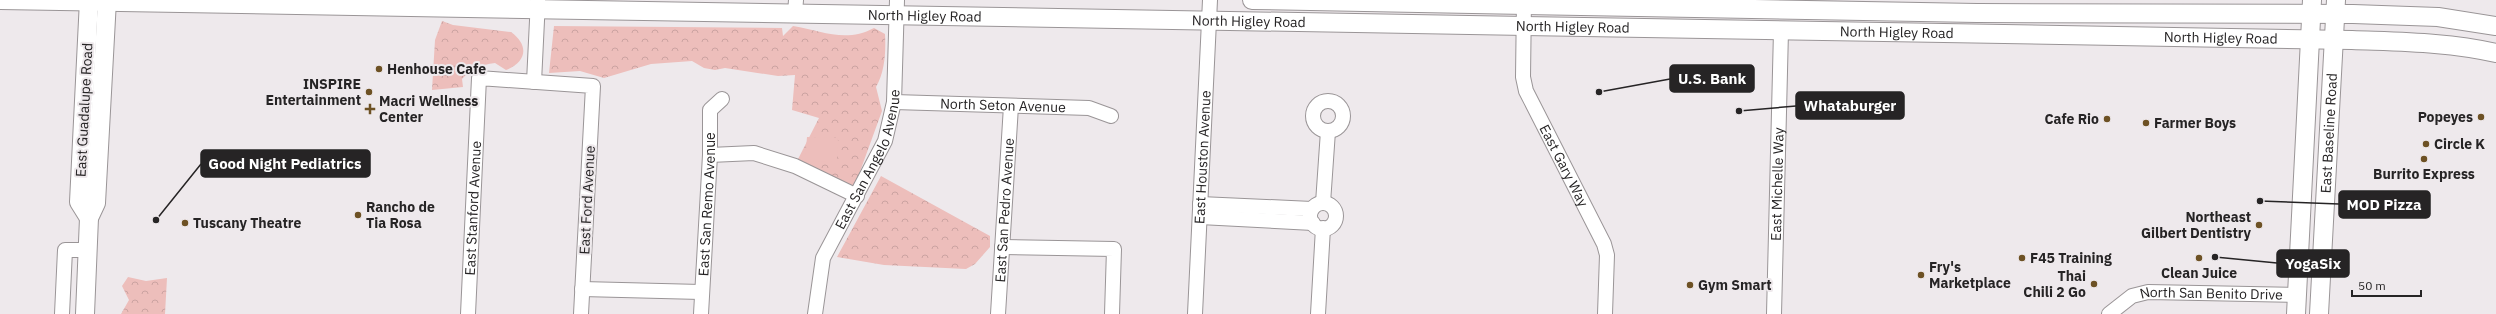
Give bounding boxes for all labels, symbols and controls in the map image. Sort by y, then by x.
street label: North Higley Road [868,6,982,26]
street label: North Higley Road [1192,11,1306,31]
street label: North Higley Road [1516,17,1630,37]
street label: North Higley Road [1840,22,1954,42]
street label: North Higley Road [2164,28,2278,48]
street label: East Guadalupe Road [71,42,97,178]
place label: Henhouse Cafe [387,60,486,78]
marker: Henhouse Cafe [374,64,384,74]
callout: U.S. Bank [1670,65,1754,92]
text: U.S. Bank [1678,69,1746,88]
street label: East Baseline Road [2317,73,2341,194]
place label: INSPIRE Entertainment [266,75,361,109]
marker: INSPIRE Entertainment [364,87,374,97]
street label: East San Angelo Avenue [831,89,903,232]
street label: East Houston Avenue [1190,90,1215,224]
place label: Macri Wellness Center [379,92,478,126]
callout: Whataburger [1796,92,1904,119]
street label: North Seton Avenue [940,94,1066,116]
text: Whataburger [1804,96,1896,115]
marker: Macri Wellness Center [364,103,376,115]
place label: Popeyes [2418,108,2473,126]
place label: Cafe Rio [2044,110,2099,128]
marker: Popeyes [2476,112,2486,122]
marker: Cafe Rio [2102,114,2112,124]
place label: Farmer Boys [2154,114,2236,132]
marker: Farmer Boys [2141,118,2151,128]
street label: East Gary Way [1536,121,1593,210]
street label: East Michelle Way [1767,127,1788,241]
street label: East San Remo Avenue [694,132,719,277]
place label: Circle K [2434,135,2485,153]
street label: East San Pedro Avenue [991,137,1018,283]
marker: Circle K [2421,139,2431,149]
street label: East Stanford Avenue [461,140,485,276]
street label: East Ford Avenue [575,145,599,255]
callout: Good Night Pediatrics [201,150,370,177]
text: Good Night Pediatrics [208,154,362,173]
marker: Burrito Express [2419,154,2429,164]
place label: Burrito Express [2373,165,2475,183]
callout: MOD Pizza [2339,191,2430,218]
text: MOD Pizza [2346,195,2422,214]
place label: Rancho de Tia Rosa [366,198,435,232]
place label: Northeast Gilbert Dentistry [2141,208,2252,242]
marker: Rancho de Tia Rosa [353,210,363,220]
place label: Tuscany Theatre [193,214,301,232]
marker: Tuscany Theatre [180,218,190,228]
marker: Northeast Gilbert Dentistry [2254,220,2264,230]
place label: F45 Training [2030,249,2112,267]
callout: YogaSix [2277,250,2349,277]
marker: F45 Training [2017,253,2027,263]
marker: Clean Juice [2194,253,2204,263]
text: YogaSix [2285,254,2342,273]
place label: Fry's Marketplace [1929,258,2011,292]
place label: Clean Juice [2161,264,2237,282]
place label: Thai Chili 2 Go [2023,267,2086,301]
marker: Fry's Marketplace [1916,270,1926,280]
scale bar [2352,272,2421,298]
place label: Gym Smart [1698,276,1772,294]
text: 50 m [2358,278,2386,293]
marker: Thai Chili 2 Go [2089,279,2099,289]
marker: Gym Smart [1685,280,1695,290]
street label: North San Benito Drive [2138,283,2283,304]

